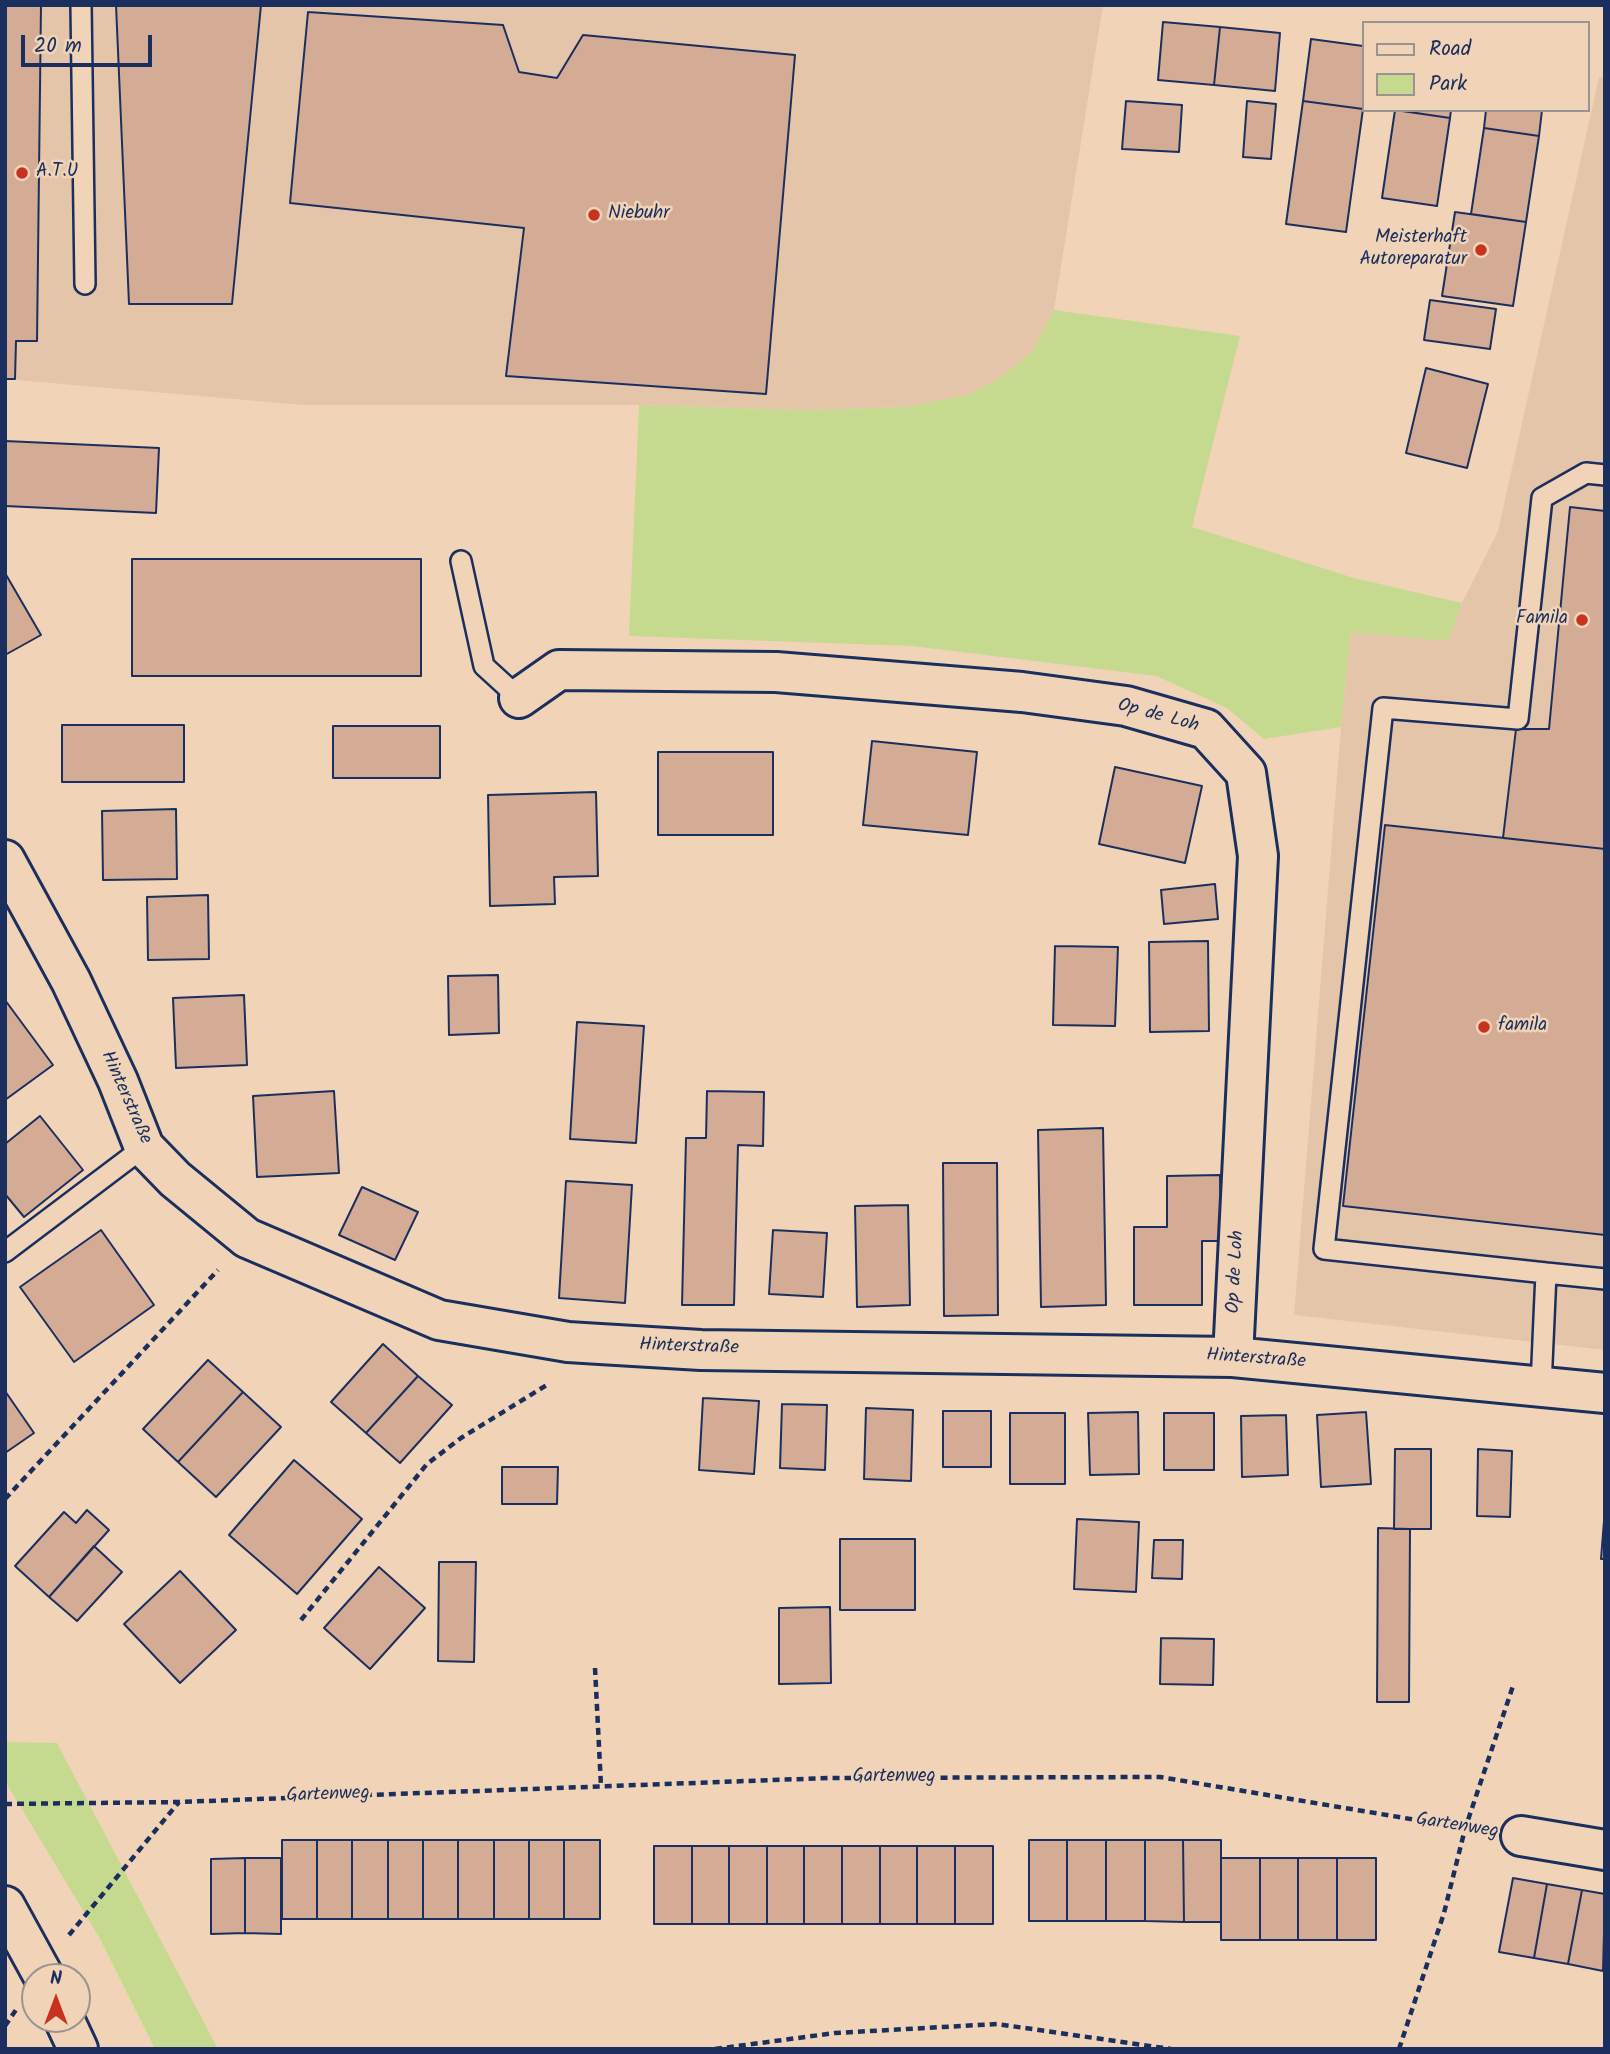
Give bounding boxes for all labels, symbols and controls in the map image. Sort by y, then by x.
scale bar [24,21,156,65]
legend [1362,21,1589,112]
text: 20 m [34,30,82,63]
text: Road [1429,33,1471,66]
text: Park [1429,68,1467,101]
place label: A.T.U [36,162,78,184]
marker: A.T.U [14,165,30,181]
place label: Niebuhr [608,204,670,226]
marker: Niebuhr [586,207,602,223]
place label: Meisterhaft Autoreparatur [1360,228,1467,272]
marker: Meisterhaft Autoreparatur [1473,242,1489,258]
place label: Famila [1516,609,1568,631]
marker: Famila [1574,612,1590,628]
street label: Op de Loh [1115,695,1201,739]
place label: famila [1498,1016,1547,1038]
marker: famila [1476,1019,1492,1035]
street label: Hinterstraße [94,1048,156,1148]
street label: Op de Loh [1223,1230,1251,1314]
street label: Hinterstraße [639,1335,739,1361]
street label: Hinterstraße [1205,1345,1307,1375]
street label: Gartenweg [852,1767,936,1789]
street label: Gartenweg [286,1783,370,1809]
street label: Gartenweg [1414,1809,1500,1845]
north arrow [21,1963,91,2033]
text: N [50,1964,62,1994]

